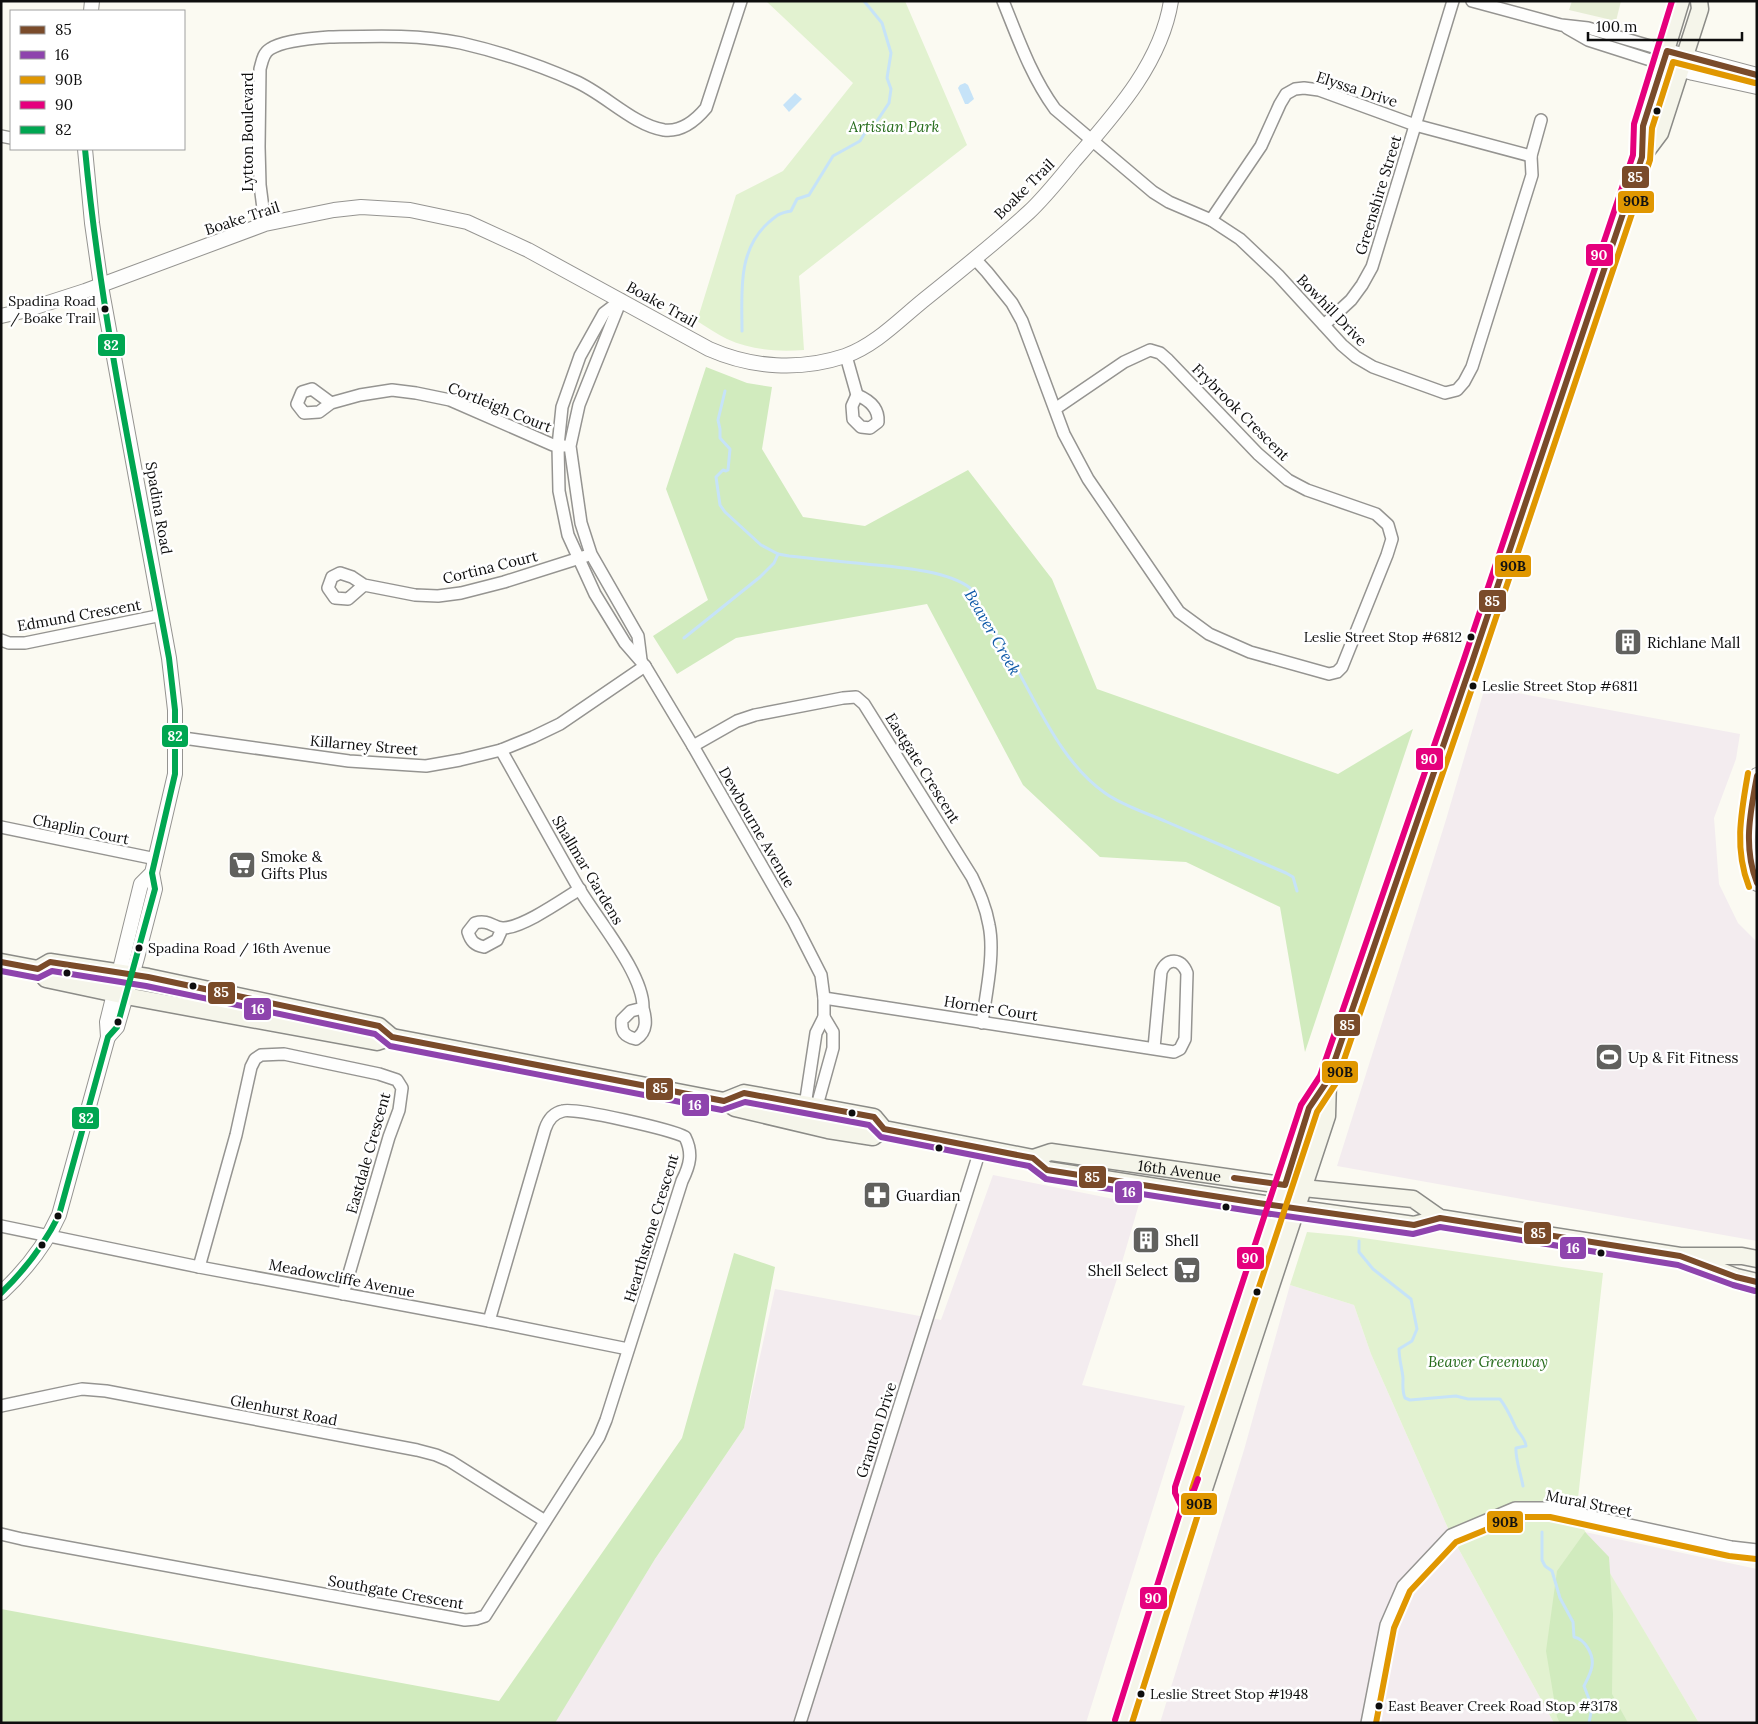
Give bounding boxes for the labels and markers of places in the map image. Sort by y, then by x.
unlabelled marker [1652,106,1662,116]
place label: Spadina Road / Boake Trail [8,292,96,327]
marker: Spadina Road / Boake Trail [100,304,110,314]
building icon: Richlane Mall [1613,627,1643,657]
place label: Leslie Street Stop #6812 [1304,628,1462,646]
marker: Leslie Street Stop #6812 [1466,632,1476,642]
place label: Richlane Mall [1647,633,1740,652]
place label: Leslie Street Stop #6811 [1482,677,1638,695]
marker: Leslie Street Stop #6811 [1468,681,1478,691]
place label: Smoke & Gifts Plus [261,847,328,883]
supermarket icon: Smoke & Gifts Plus [227,850,257,880]
place label: Spadina Road / 16th Avenue [148,939,331,957]
marker: Spadina Road / 16th Avenue [134,943,144,953]
unlabelled marker [62,968,72,978]
unlabelled marker [188,981,198,991]
unlabelled marker [113,1017,123,1027]
sports icon: Up & Fit Fitness [1594,1042,1624,1072]
place label: Up & Fit Fitness [1628,1048,1738,1067]
unlabelled marker [847,1108,857,1118]
unlabelled marker [934,1143,944,1153]
pharmacy icon: Guardian [862,1180,892,1210]
place label: Guardian [896,1186,961,1205]
unlabelled marker [1221,1202,1231,1212]
unlabelled marker [53,1211,63,1221]
building icon: Shell [1131,1225,1161,1255]
place label: Shell [1165,1231,1199,1250]
unlabelled marker [37,1240,47,1250]
unlabelled marker [1596,1248,1606,1258]
supermarket icon: Shell Select [1172,1255,1202,1285]
place label: Shell Select [1088,1261,1168,1280]
unlabelled marker [1252,1287,1262,1297]
place label: Leslie Street Stop #1948 [1150,1685,1308,1703]
marker: Leslie Street Stop #1948 [1136,1689,1146,1699]
place label: East Beaver Creek Road Stop #3178 [1388,1697,1618,1715]
marker: East Beaver Creek Road Stop #3178 [1374,1701,1384,1711]

